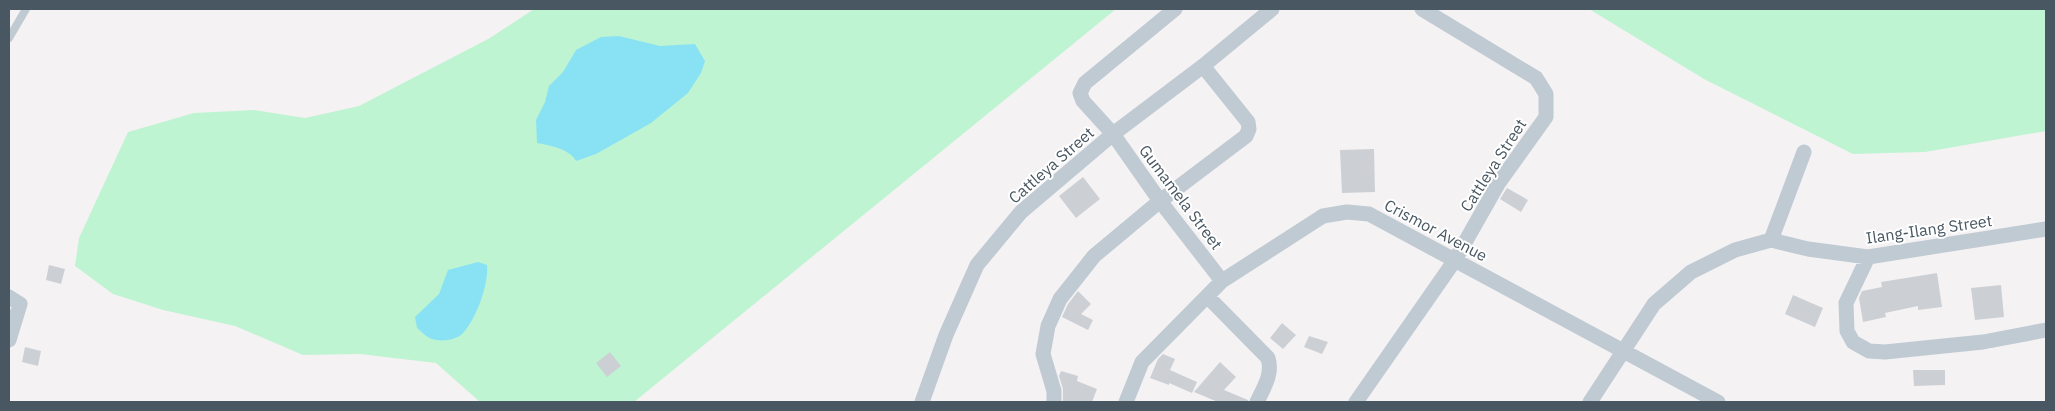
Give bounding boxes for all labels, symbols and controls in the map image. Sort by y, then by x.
street label: Cattleya Street [1456,115,1530,215]
street label: Cattleya Street [1004,122,1098,208]
street label: Gumamela Street [1135,141,1227,253]
street label: Crismor Avenue [1381,195,1491,266]
street label: Ilang-Ilang Street [1865,210,1993,248]

